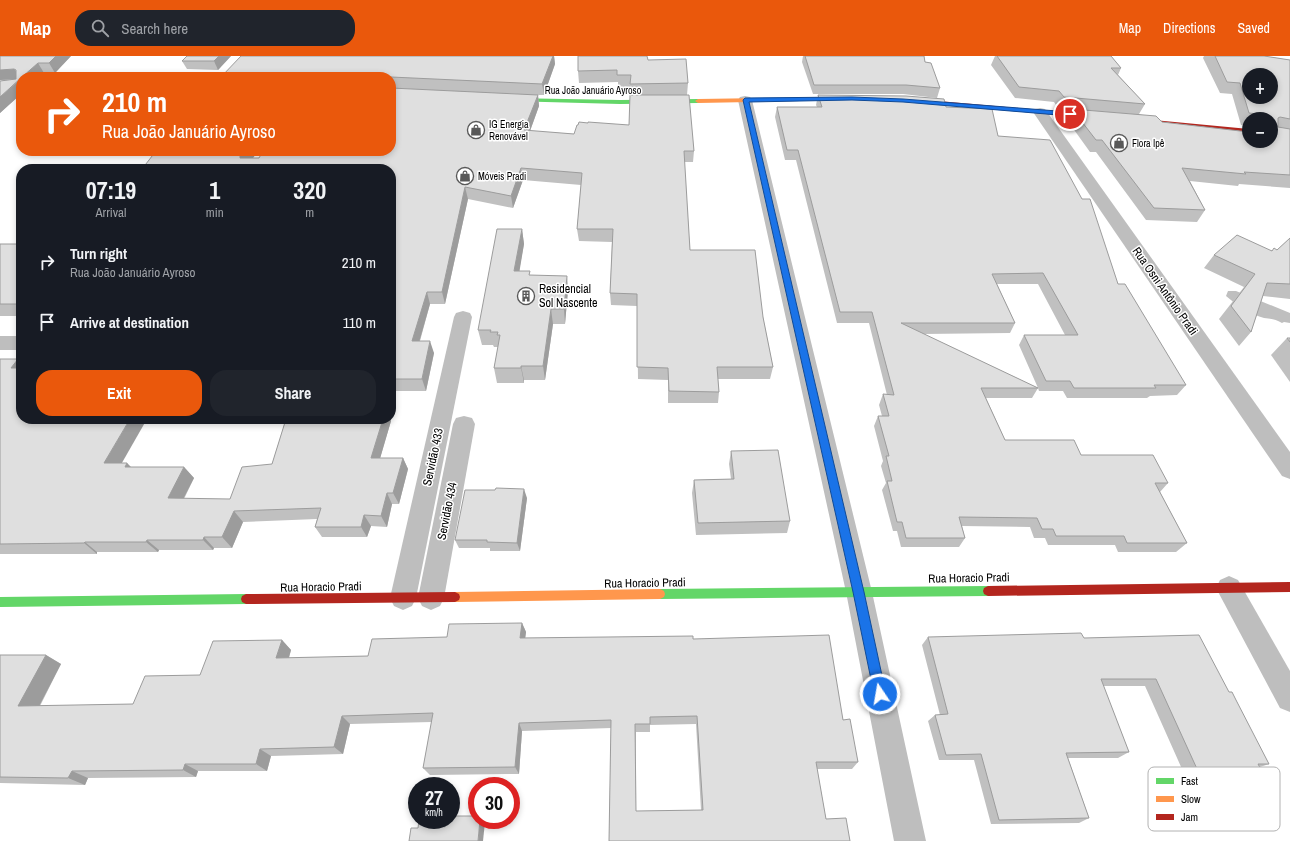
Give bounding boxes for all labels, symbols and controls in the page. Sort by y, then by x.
search box [75,10,355,46]
text: Map [20,15,51,41]
icon: search [89,17,111,39]
text: Search here [121,18,188,39]
text: Map [1119,19,1141,37]
text: Directions [1163,19,1215,37]
text: Saved [1237,19,1270,37]
map controls [1242,68,1278,148]
button: + [1242,68,1278,104]
text: 210 m [102,83,167,121]
street label: Rua João Januário Ayroso [545,84,642,97]
icon: right [36,88,88,140]
pin [1053,97,1087,131]
icon: arrive [1059,103,1081,125]
button: − [1242,112,1278,148]
place label: IG Energia Renovável [489,118,529,143]
text: Rua João Januário Ayroso [102,119,276,144]
shop icon: IG Energia Renovável [466,120,486,140]
shop icon: Flora Ipê [1109,133,1129,153]
place label: Flora Ipê [1132,137,1165,150]
shop icon: Móveis Pradi [455,166,475,186]
place label: Móveis Pradi [478,170,526,183]
text: 07:19 [86,174,136,206]
text: 1 [209,174,220,206]
text: 320 [293,174,326,206]
text: Arrival [96,204,126,221]
text: min [206,204,224,221]
text: m [305,204,314,221]
text: Turn right [70,243,127,264]
street label: Rua Osni Antônio Pradi [1129,244,1201,338]
icon: right [36,251,58,273]
text: 210 m [342,252,376,273]
text: Rua João Januário Ayroso [70,264,195,281]
place label: Residencial Sol Nascente [539,281,598,311]
building icon: Residencial Sol Nascente [516,286,536,306]
icon: arrive [36,311,58,333]
text: Arrive at destination [70,312,189,333]
text: 110 m [343,312,376,333]
button: Exit [36,370,202,416]
button: Share [210,370,376,416]
street label: Servidão 433 [419,427,447,487]
street label: Servidão 434 [434,480,461,541]
street label: Rua Horacio Pradi [928,569,1010,587]
street label: Rua Horacio Pradi [604,574,686,592]
street label: Rua Horacio Pradi [280,578,362,596]
position arrow [859,673,901,715]
legend [1148,767,1280,831]
text: Fast [1181,774,1199,788]
speed limit sign: 30 [468,777,520,829]
text: 27 [425,784,443,811]
text: Slow [1181,792,1201,806]
text: km/h [425,806,443,819]
text: Jam [1181,810,1198,824]

